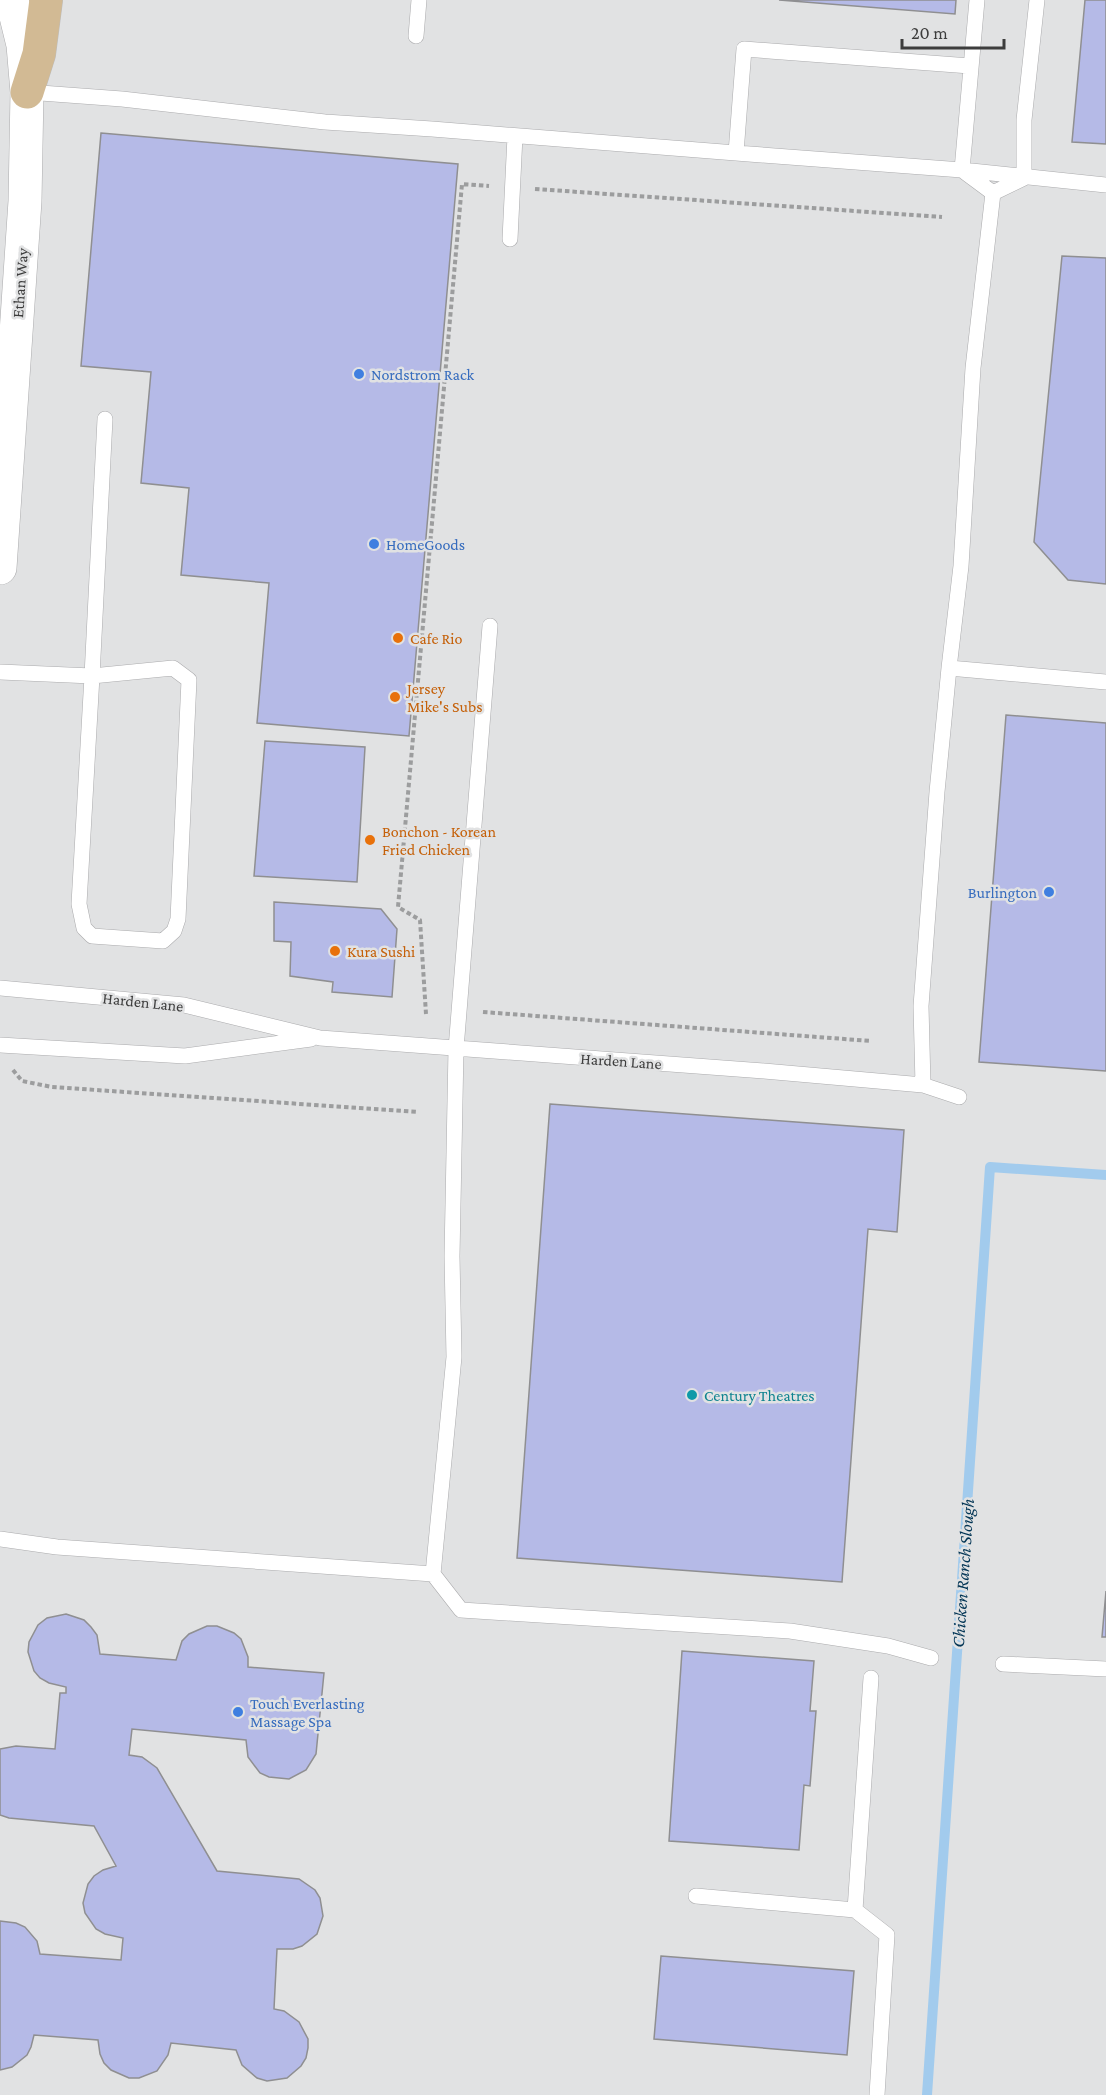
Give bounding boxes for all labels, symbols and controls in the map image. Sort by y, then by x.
scale bar [902,12,1004,50]
text: 20 m [911,23,948,43]
street label: Ethan Way [9,247,32,319]
place label: Nordstrom Rack [371,366,475,383]
marker: Nordstrom Rack [352,367,366,381]
place label: HomeGoods [386,536,465,553]
marker: HomeGoods [367,537,381,551]
place label: Cafe Rio [410,630,463,647]
marker: Cafe Rio [391,631,405,645]
place label: Jersey Mike's Subs [405,680,482,715]
marker: Jersey Mike's Subs [388,690,402,704]
place label: Bonchon - Korean Fried Chicken [382,823,497,858]
marker: Bonchon - Korean Fried Chicken [363,833,377,847]
place label: Burlington [968,884,1037,902]
marker: Burlington [1042,885,1056,899]
place label: Kura Sushi [347,943,415,960]
marker: Kura Sushi [328,944,342,958]
street label: Harden Lane [102,989,184,1015]
street label: Harden Lane [580,1050,662,1072]
place label: Century Theatres [704,1387,815,1405]
marker: Century Theatres [685,1388,699,1402]
water label: Chicken Ranch Slough [948,1498,978,1648]
place label: Touch Everlasting Massage Spa [250,1695,365,1731]
marker: Touch Everlasting Massage Spa [231,1705,245,1719]

